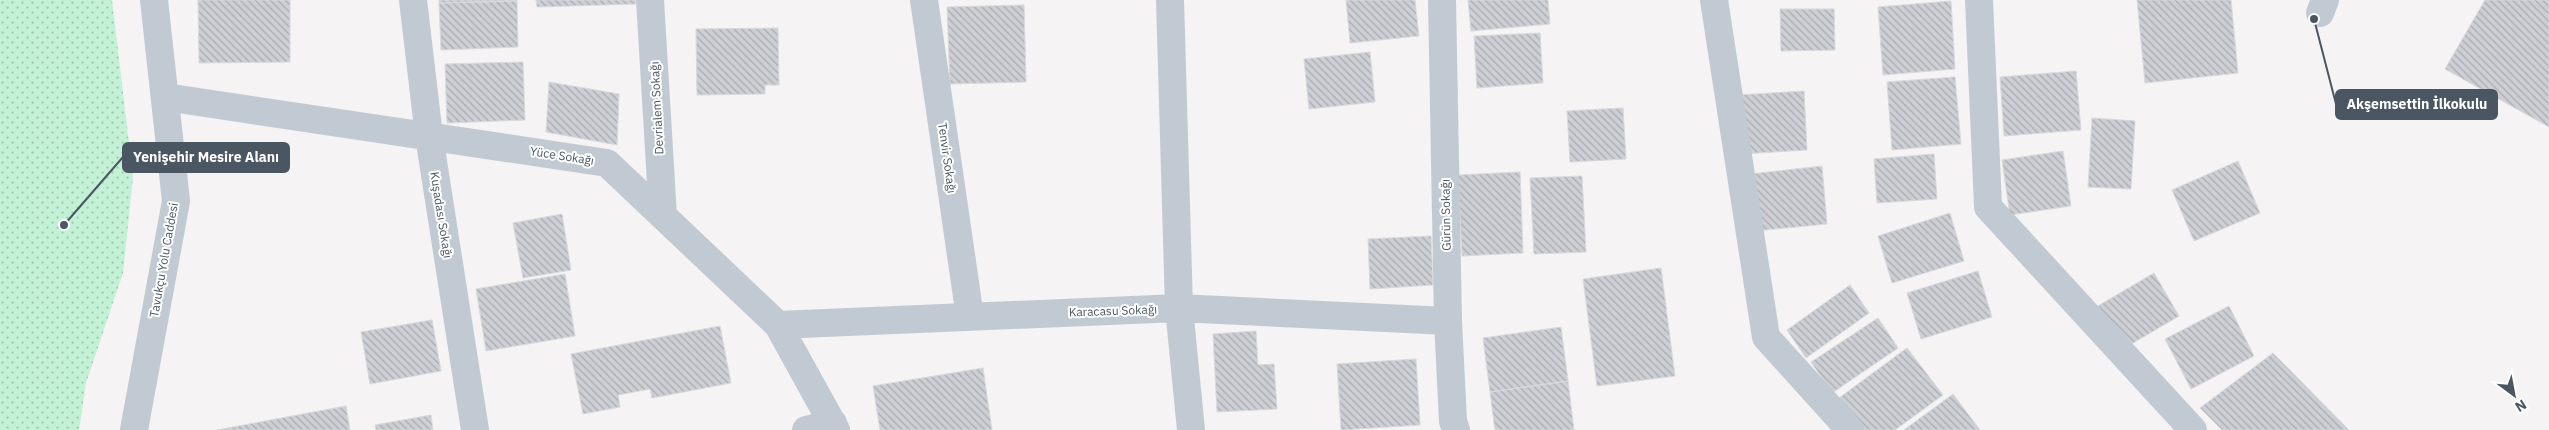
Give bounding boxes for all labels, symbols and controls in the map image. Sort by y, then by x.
street label: Devrialem Sokağı [647,61,666,155]
callout: Akşemsettin İlkokulu [2336,90,2497,119]
text: Akşemsettin İlkokulu [2347,95,2487,113]
street label: Tenvir Sokağı [935,122,960,194]
callout: Yenişehir Mesire Alanı [123,143,289,172]
street label: Yüce Sokağı [529,143,595,168]
text: Yenişehir Mesire Alanı [133,148,279,166]
street label: Kuşadası Sokağı [427,171,456,259]
street label: Gürün Sokağı [1437,179,1454,251]
street label: Tavukçu Yolu Caddesi [146,201,181,318]
street label: Karacasu Sokağı [1069,301,1157,320]
north arrow [2489,370,2539,420]
text: N [2512,396,2530,416]

